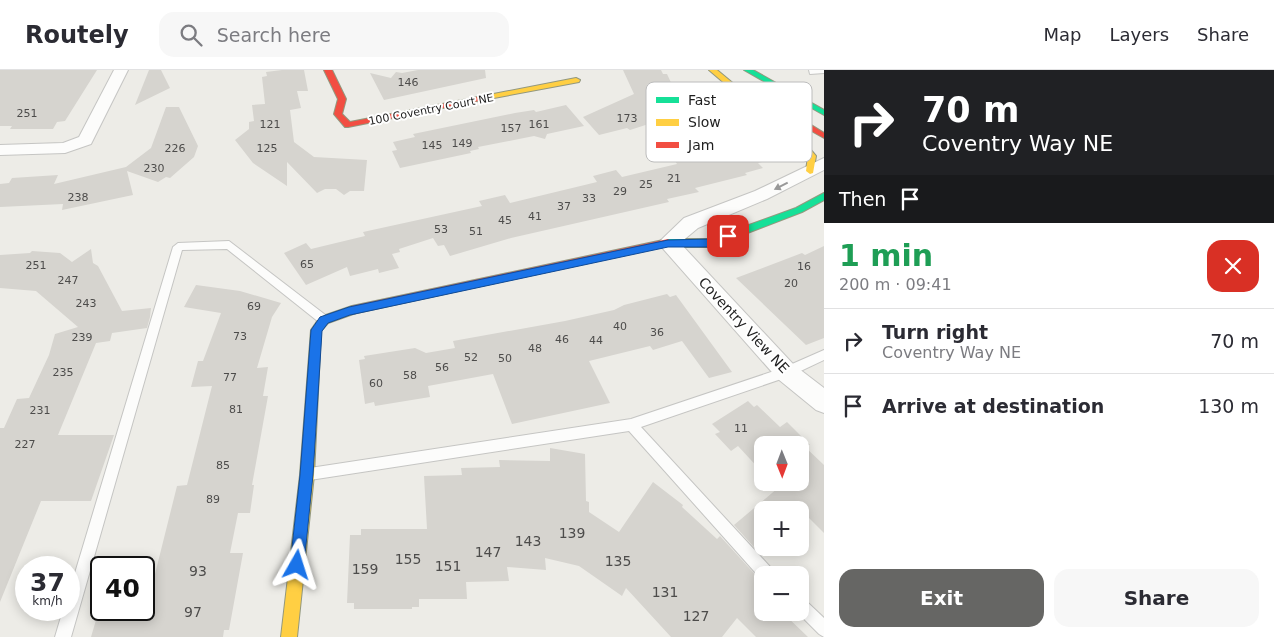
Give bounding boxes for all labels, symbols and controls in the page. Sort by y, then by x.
search box [159,12,509,57]
text: Routely [25,21,129,49]
icon: search [177,21,205,49]
text: Search here [217,24,331,46]
text: Map [1043,24,1081,45]
text: Layers [1109,24,1169,45]
text: Share [1197,24,1249,45]
house number: 146 [398,76,419,89]
legend [646,82,812,162]
icon: right [839,90,904,155]
text: 70 m [922,90,1019,130]
street label: 100 Coventry Court NE [368,91,495,128]
text: Fast [688,92,717,108]
house number: 251 [17,107,38,120]
house number: 173 [617,112,638,125]
text: Slow [688,114,721,130]
house number: 121 [260,118,281,131]
house number: 161 [529,118,550,131]
house number: 157 [501,122,522,135]
text: Coventry Way NE [922,131,1113,156]
house number: 149 [452,137,473,150]
text: Jam [687,137,714,153]
house number: 145 [422,139,443,152]
house number: 226 [165,142,186,155]
house number: 125 [257,142,278,155]
house number: 230 [144,162,165,175]
house number: 21 [667,172,681,185]
house number: 25 [639,178,653,191]
one-way arrow [773,181,788,190]
house number: 29 [613,185,627,198]
icon: arrive [896,185,924,213]
text: Then [839,188,886,210]
house number: 238 [68,191,89,204]
house number: 33 [582,192,596,205]
house number: 37 [557,200,571,213]
house number: 41 [528,210,542,223]
house number: 45 [498,214,512,227]
pin [707,215,749,257]
icon: arrive [714,222,742,250]
house number: 53 [434,223,448,236]
house number: 51 [469,225,483,238]
text: 1 min [839,238,933,273]
button: close [1207,240,1259,292]
house number: 65 [300,258,314,271]
house number: 251 [26,259,47,272]
house number: 16 [797,260,811,273]
house number: 247 [58,274,79,287]
street label: Coventry View NE [695,274,793,376]
text: 200 m · 09:41 [839,275,952,294]
house number: 20 [784,277,798,290]
house number: 243 [76,297,97,310]
house number: 69 [247,300,261,313]
house number: 40 [613,320,627,333]
text: Turn right [882,321,988,343]
house number: 36 [650,326,664,339]
icon: right [839,327,867,355]
house number: 73 [233,330,247,343]
text: 70 m [1210,330,1259,352]
house number: 239 [72,331,93,344]
house number: 46 [555,333,569,346]
house number: 44 [589,334,603,347]
house number: 48 [528,342,542,355]
text: Coventry Way NE [882,343,1021,362]
house number: 52 [464,351,478,364]
house number: 50 [498,352,512,365]
house number: 56 [435,361,449,374]
house number: 235 [53,366,74,379]
house number: 58 [403,369,417,382]
house number: 77 [223,371,237,384]
house number: 60 [369,377,383,390]
icon: arrive [839,392,867,420]
text: Arrive at destination [882,395,1104,417]
text: 130 m [1198,395,1259,417]
house number: 81 [229,403,243,416]
house number: 231 [30,404,51,417]
house number: 11 [734,422,748,435]
north arrow [754,436,809,491]
map controls [754,436,809,621]
house number: 227 [15,438,36,451]
house number: 85 [216,459,230,472]
house number: 89 [206,493,220,506]
button: + [754,501,809,556]
house number: 139 [559,525,585,541]
house number: 143 [515,533,541,549]
position arrow [270,538,322,590]
house number: 147 [475,544,501,560]
house number: 155 [395,551,421,567]
house number: 135 [605,553,631,569]
speed limit sign: 40 [90,556,155,621]
house number: 151 [435,558,461,574]
house number: 159 [352,561,378,577]
house number: 93 [189,563,207,579]
button: − [754,566,809,621]
text: 37 [30,568,65,597]
button: Exit [839,569,1044,627]
button: Share [1054,569,1259,627]
house number: 131 [652,584,678,600]
text: km/h [32,594,63,608]
house number: 97 [184,604,202,620]
house number: 127 [683,608,709,624]

